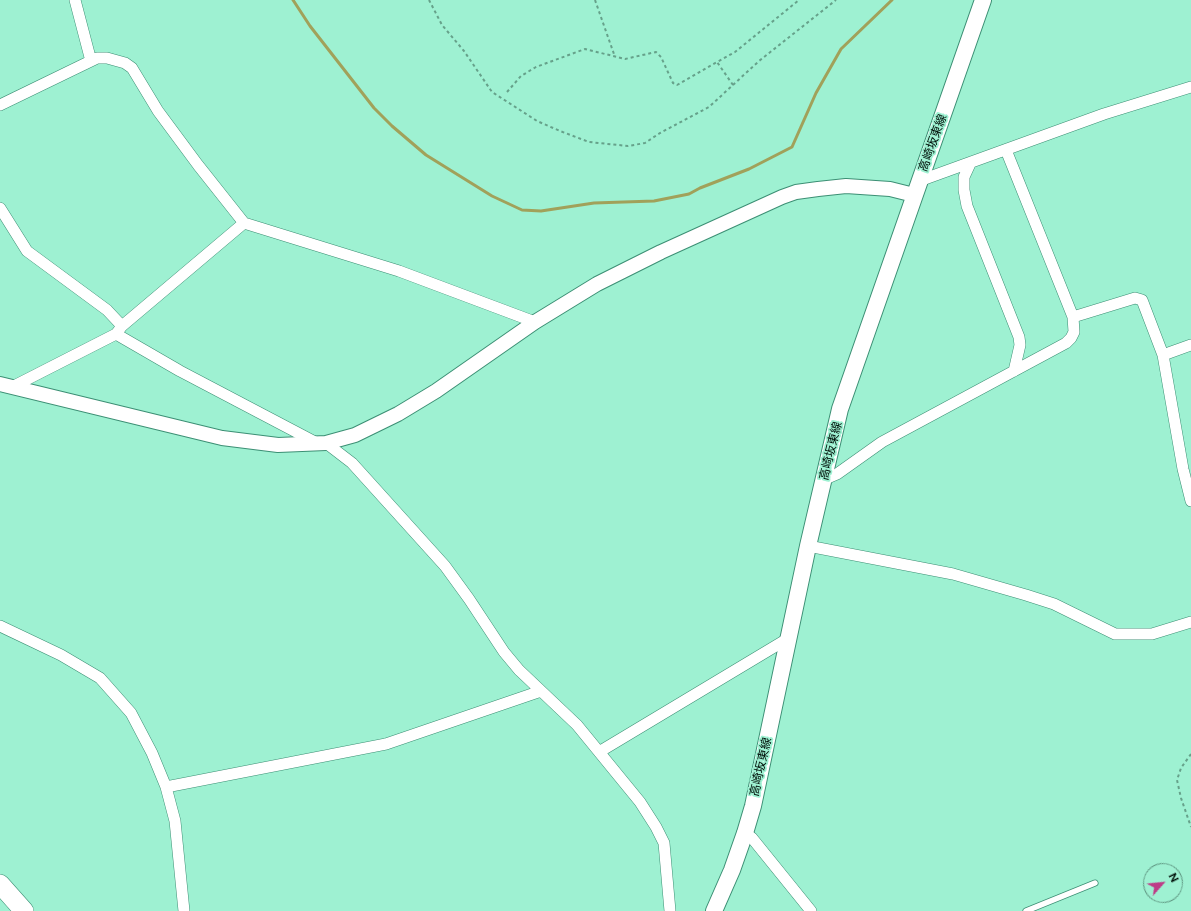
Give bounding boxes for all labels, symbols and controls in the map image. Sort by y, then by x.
street label: 高崎坂東線 [916,112,950,174]
street label: 高崎坂東線 [817,420,845,482]
street label: 高崎坂東線 [747,736,775,798]
north arrow [1143,863,1183,903]
text: N [1166,871,1181,885]

